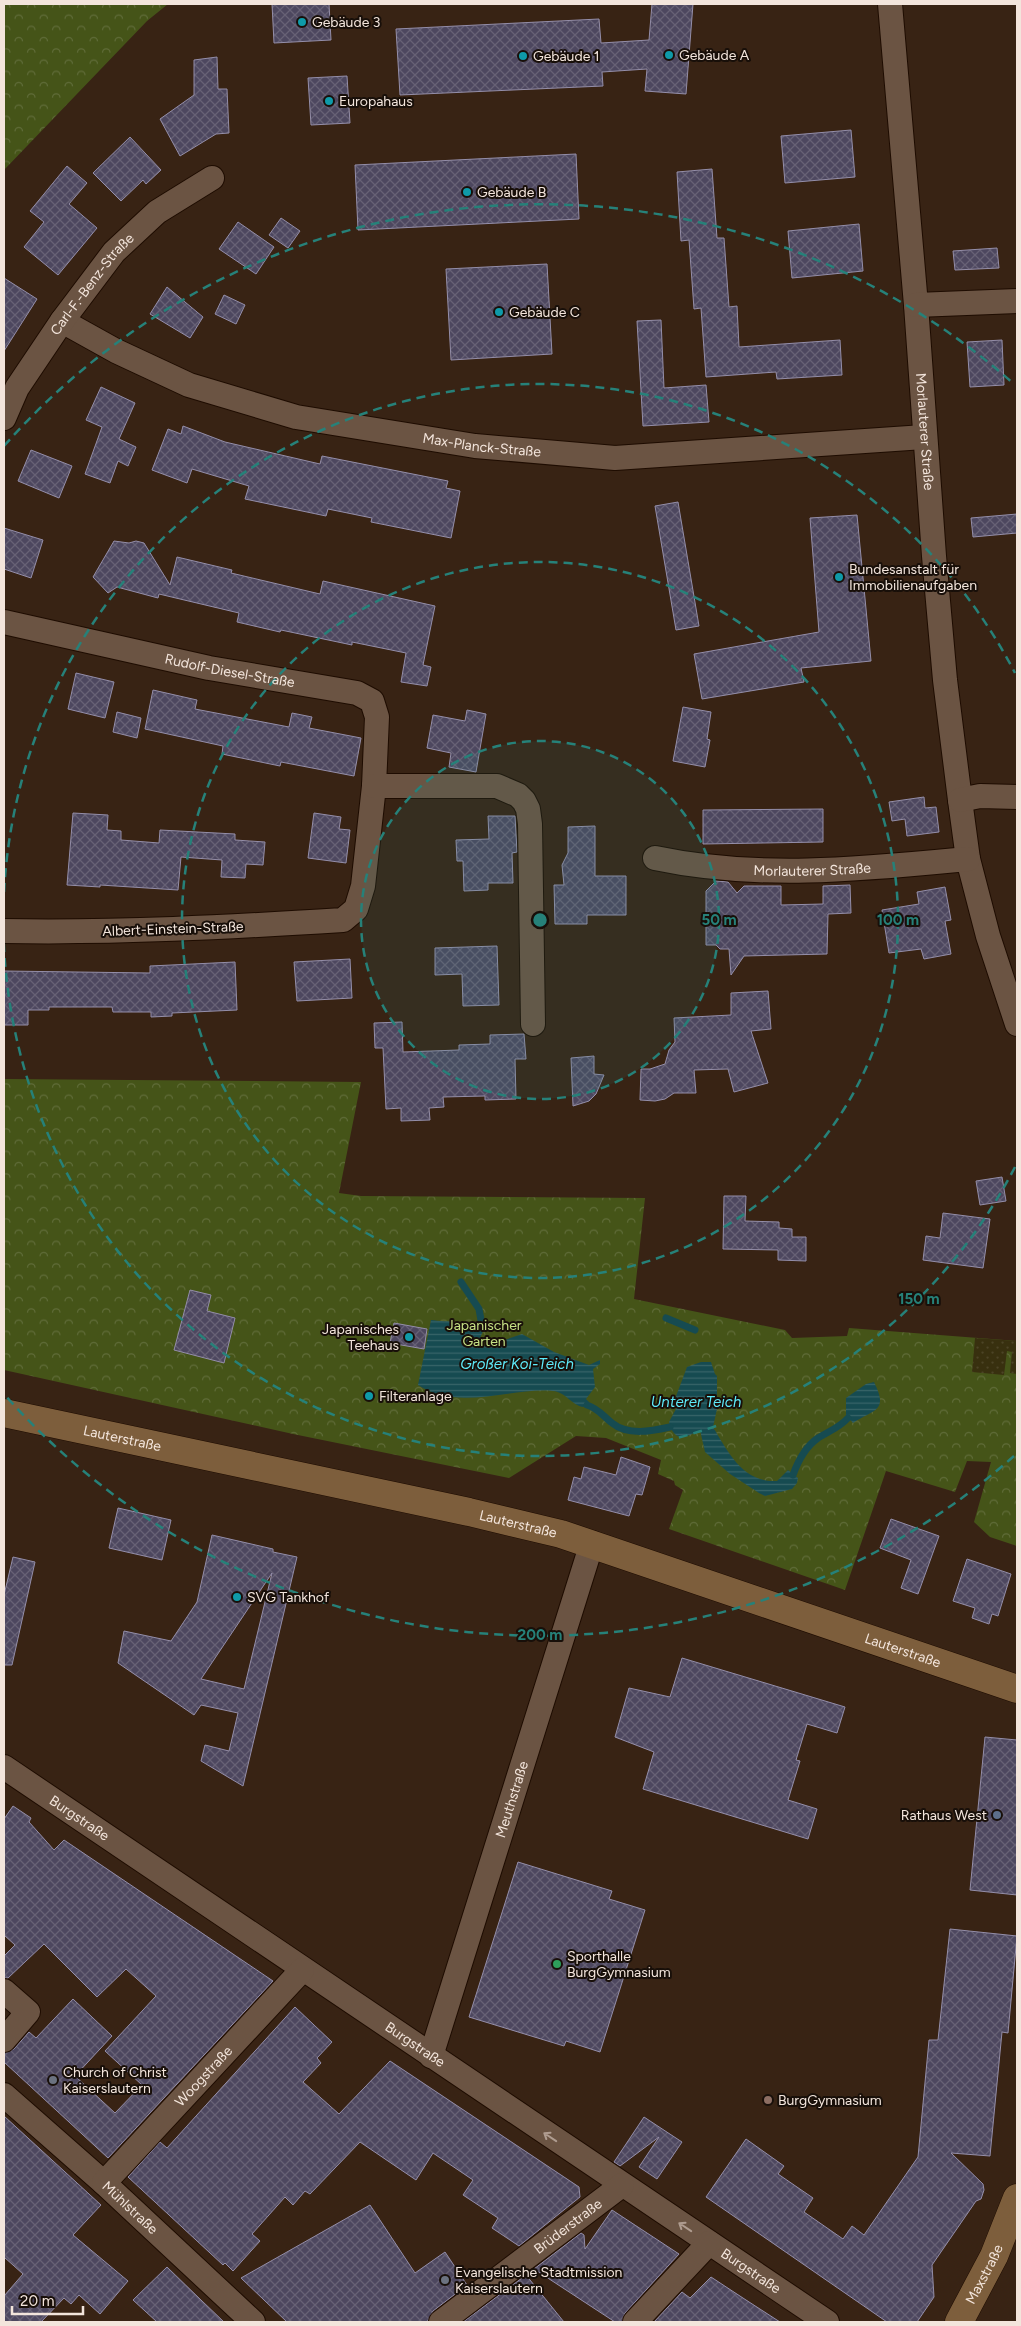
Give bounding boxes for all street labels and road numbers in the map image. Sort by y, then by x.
street label: Carl-F.-Benz-Straße [47,229,138,338]
street label: Morlauterer Straße [912,372,938,491]
street label: Max-Planck-Straße [421,429,542,460]
street label: Rudolf-Diesel-Straße [163,650,296,691]
street label: Morlauterer Straße [753,859,872,879]
street label: Albert-Einstein-Straße [102,918,244,940]
street label: Lauterstraße [82,1422,163,1455]
street label: Lauterstraße [478,1506,559,1541]
street label: Lauterstraße [863,1629,943,1671]
street label: Meuthstraße [492,1758,532,1840]
street label: Burgstraße [46,1792,113,1844]
street label: Burgstraße [382,2018,449,2071]
street label: Woogstraße [171,2042,236,2110]
street label: Mühlstraße [99,2177,162,2238]
street label: Brüderstraße [530,2195,605,2257]
street label: Maxstraße [962,2242,1006,2307]
street label: Burgstraße [718,2245,784,2297]

